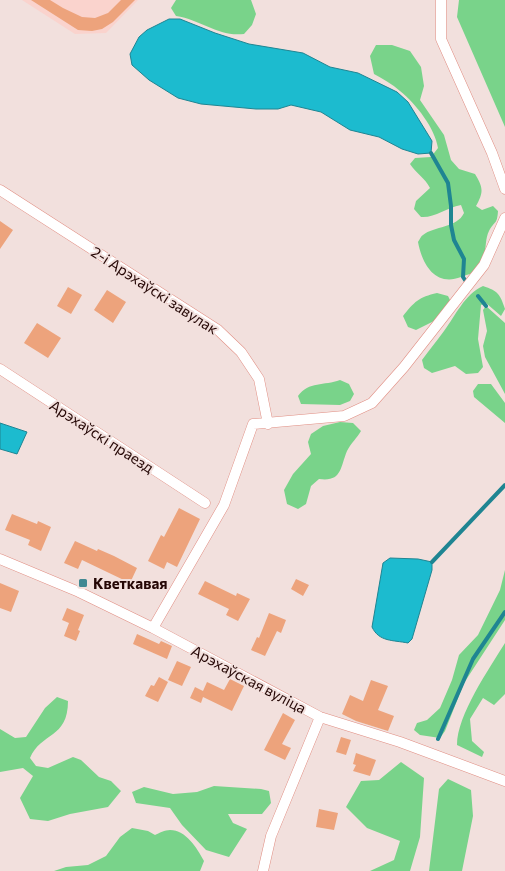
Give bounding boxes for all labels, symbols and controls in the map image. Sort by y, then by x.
street label: 2-і Арэхаўскі завулак [88,242,222,338]
street label: Арэхаўскі праезд [47,396,158,477]
place label: Кветкавая [93,574,168,592]
marker: Кветкавая [77,577,89,589]
street label: Арэхаўская вуліца [188,641,310,717]

